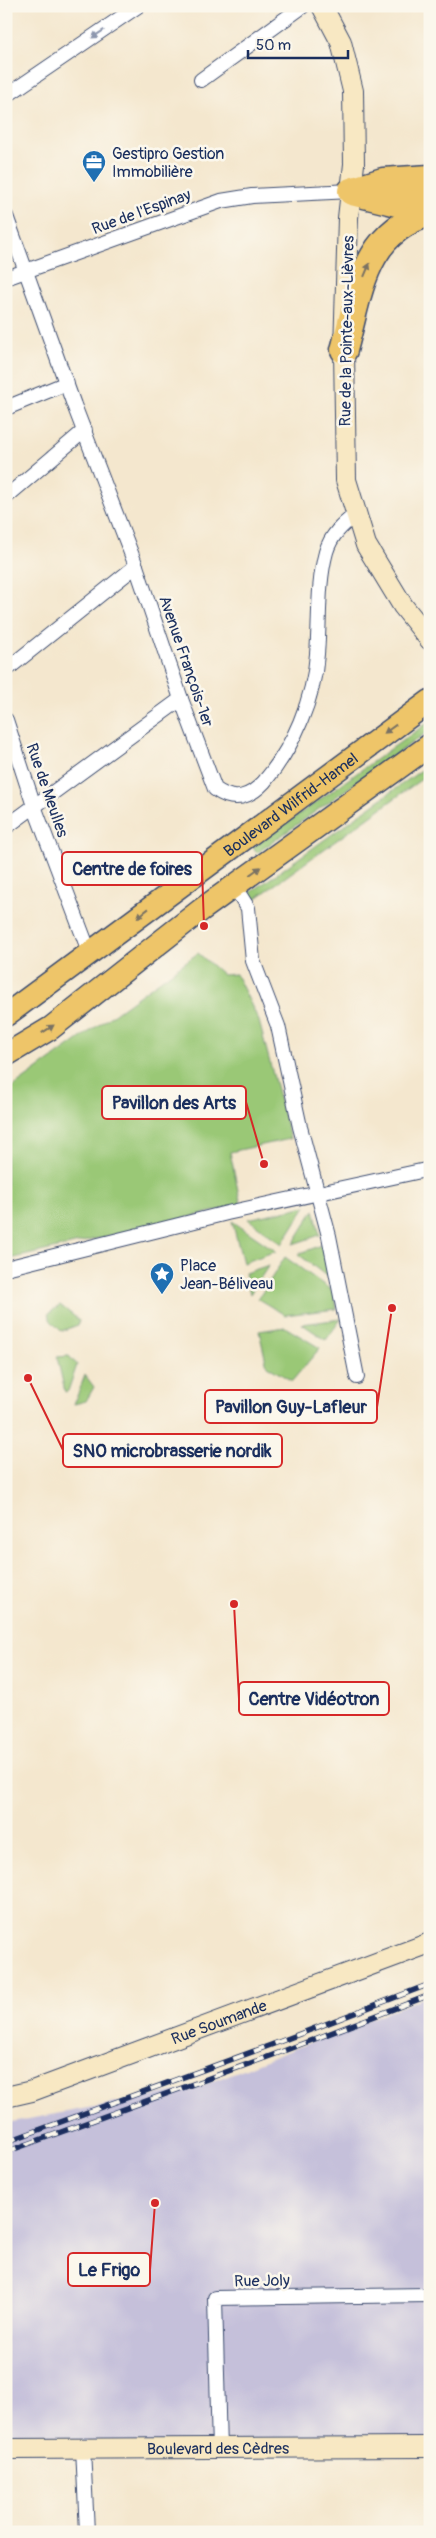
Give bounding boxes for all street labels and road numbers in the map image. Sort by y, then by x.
street label: Rue de l'Espinay [89,185,194,239]
street label: Rue de la Pointe-aux-Lièvres [335,235,359,427]
street label: Avenue François-1er [154,593,218,730]
street label: Rue de Meulles [22,741,72,840]
street label: Boulevard Wilfrid-Hamel [220,749,362,861]
street label: Rue Soumande [169,1996,270,2049]
street label: Rue Joly [234,2271,290,2291]
street label: Boulevard des Cèdres [147,2439,289,2459]

